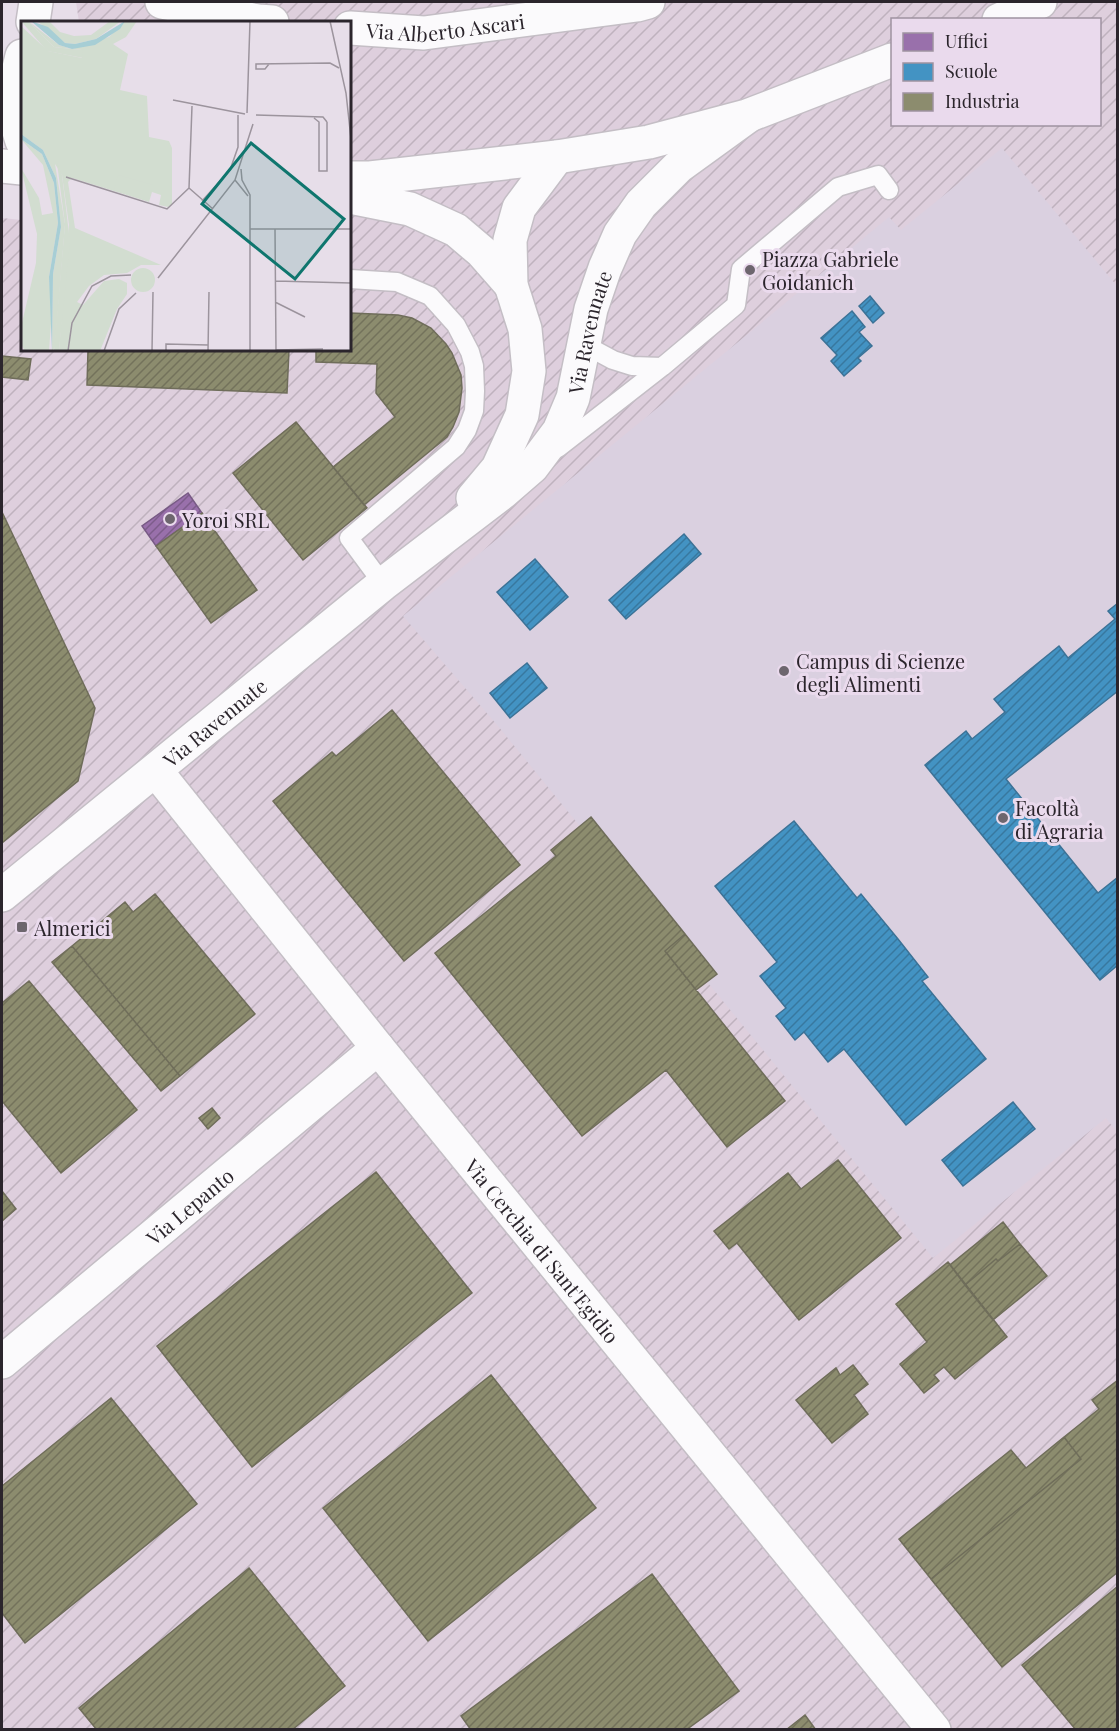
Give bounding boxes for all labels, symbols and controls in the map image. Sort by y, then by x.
street label: Via Alberto Ascari [365,6,526,47]
legend [891,18,1101,126]
inset map [21,21,351,351]
text: Uffici [945,29,988,53]
text: Scuole [945,59,998,83]
text: Industria [945,89,1019,113]
place label: Piazza Gabriele Goidanich [762,245,899,295]
marker: Piazza Gabriele Goidanich [743,263,757,277]
street label: Via Ravennate [560,267,617,397]
place label: Yoroi SRL [181,506,269,533]
marker: Yoroi SRL [163,512,177,526]
place label: Campus di Scienze degli Alimenti [796,647,965,697]
marker: Campus di Scienze degli Alimenti [777,664,791,678]
street label: Via Ravennate [156,671,272,773]
place label: Facoltà di Agraria [1015,794,1104,844]
marker: Facoltà di Agraria [996,811,1010,825]
place label: Almerici [33,914,111,941]
marker: Almerici [15,920,29,934]
street label: Via Cerchia di Sant'Egidio [459,1152,626,1348]
street label: Via Lepanto [139,1161,239,1251]

